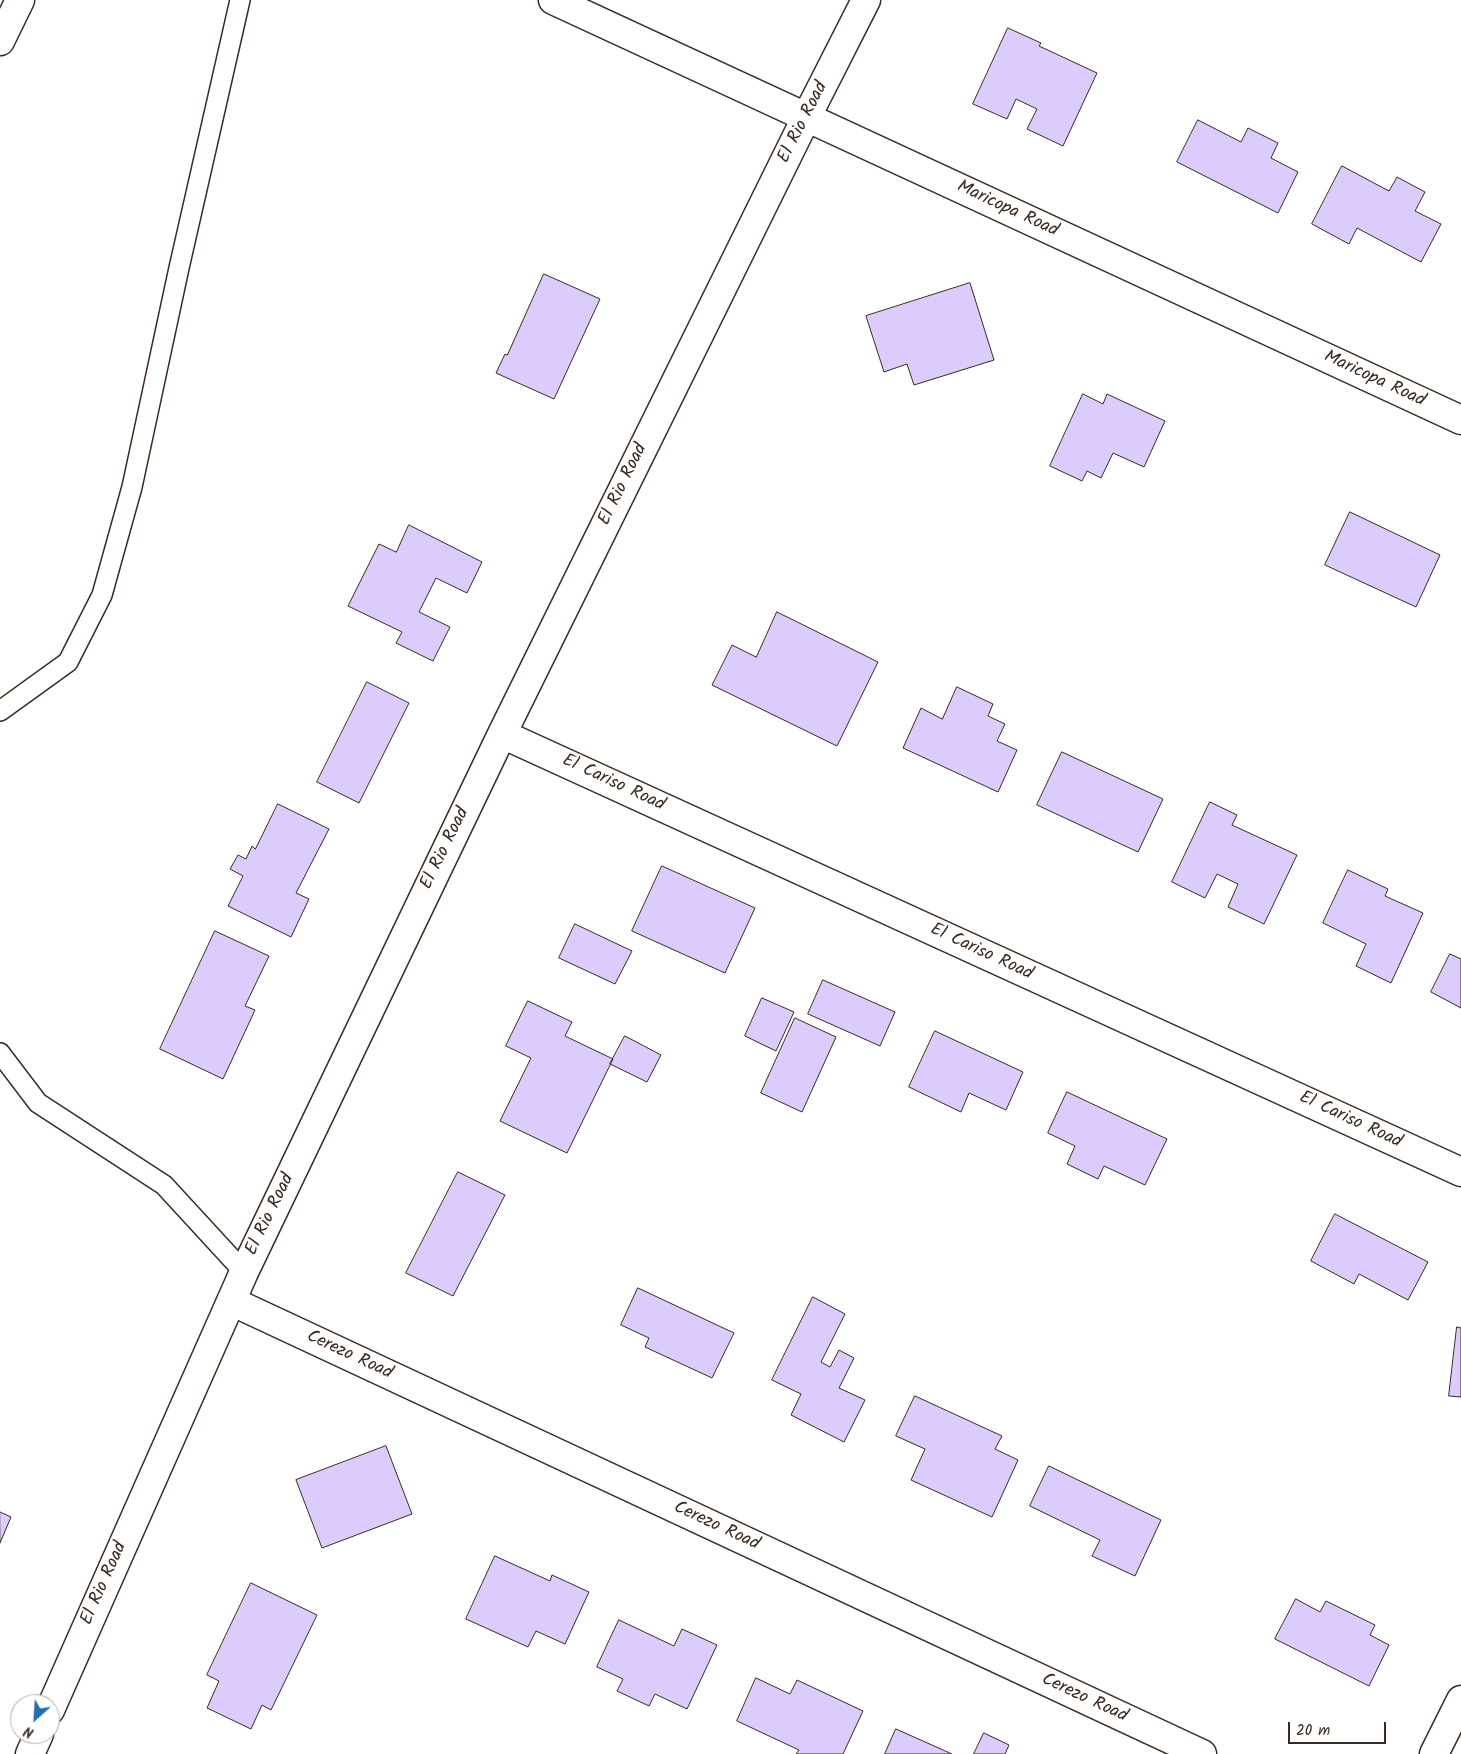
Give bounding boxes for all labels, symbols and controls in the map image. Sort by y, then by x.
street label: El Rio Road [774,79,834,167]
street label: Maricopa Road [953,177,1061,243]
street label: Maricopa Road [1320,347,1428,413]
street label: El Rio Road [595,441,653,529]
street label: El Cariso Road [558,751,668,817]
street label: El Rio Road [417,805,475,893]
street label: El Cariso Road [926,920,1036,986]
street label: El Cariso Road [1295,1088,1405,1154]
street label: El Rio Road [242,1171,300,1259]
street label: Cerezo Road [303,1327,395,1385]
street label: Cerezo Road [670,1498,762,1556]
street label: El Rio Road [77,1539,133,1629]
street label: Cerezo Road [1038,1670,1130,1728]
north arrow [10,1694,60,1744]
scale bar [1291,1712,1388,1744]
text: 20 m [1296,1719,1330,1743]
text: N [20,1720,38,1743]

